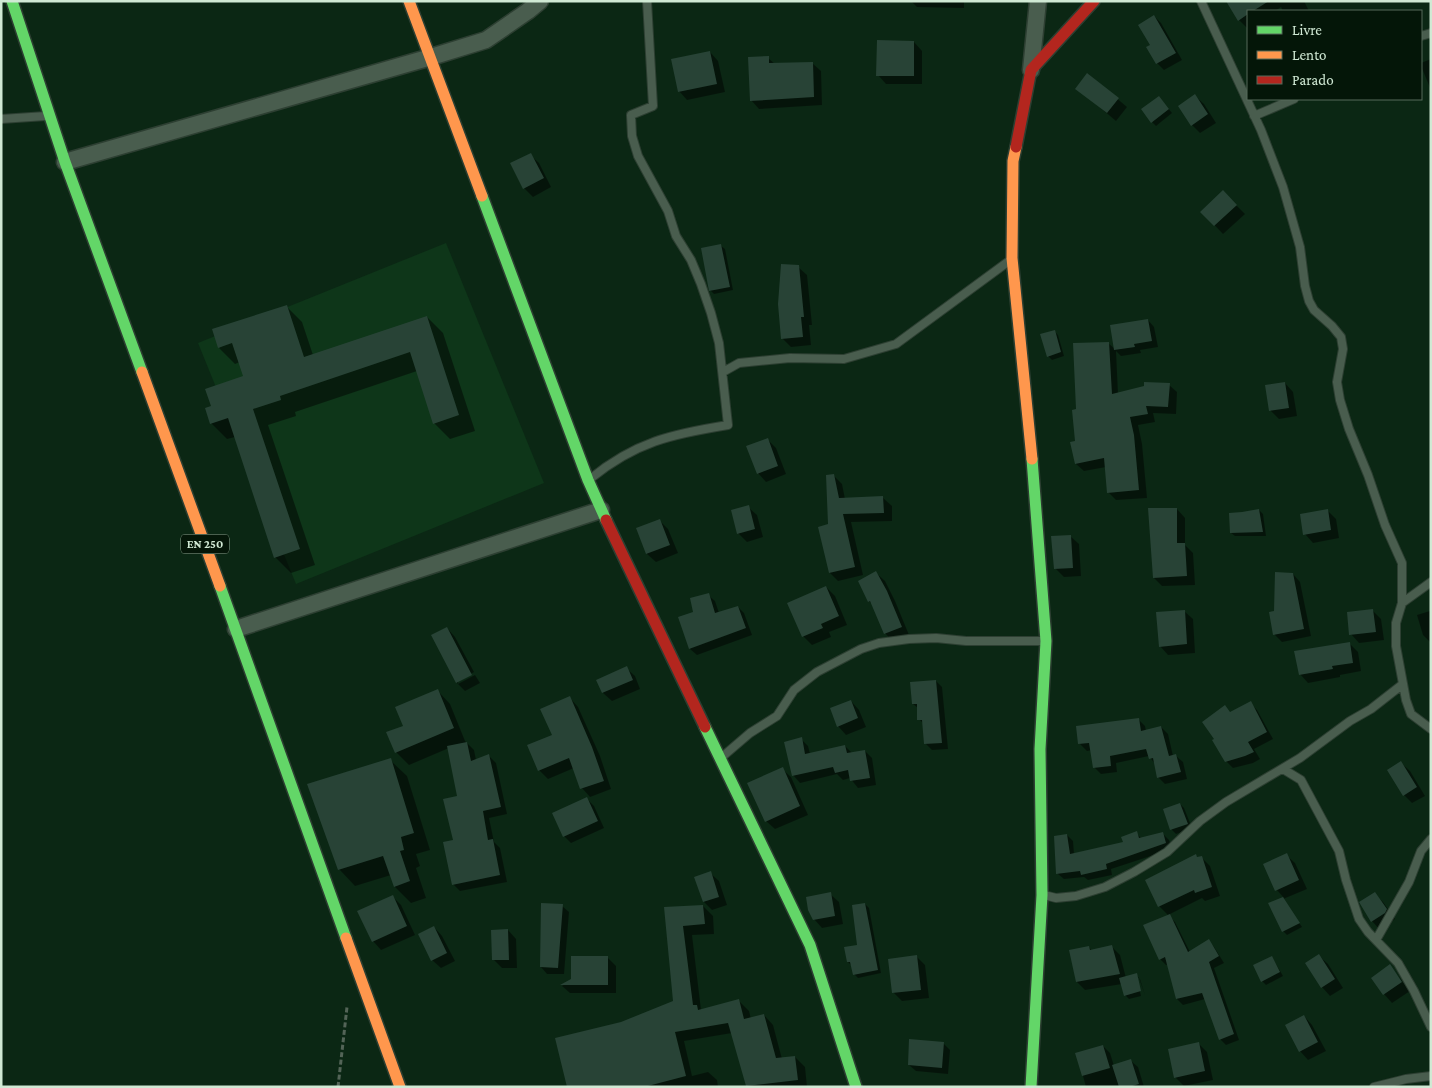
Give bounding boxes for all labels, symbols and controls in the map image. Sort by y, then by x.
legend [1247,10,1422,100]
text: Livre [1292,22,1322,38]
text: Lento [1292,47,1326,63]
text: Parado [1292,72,1334,88]
road number: EN 250 [181,534,229,554]

